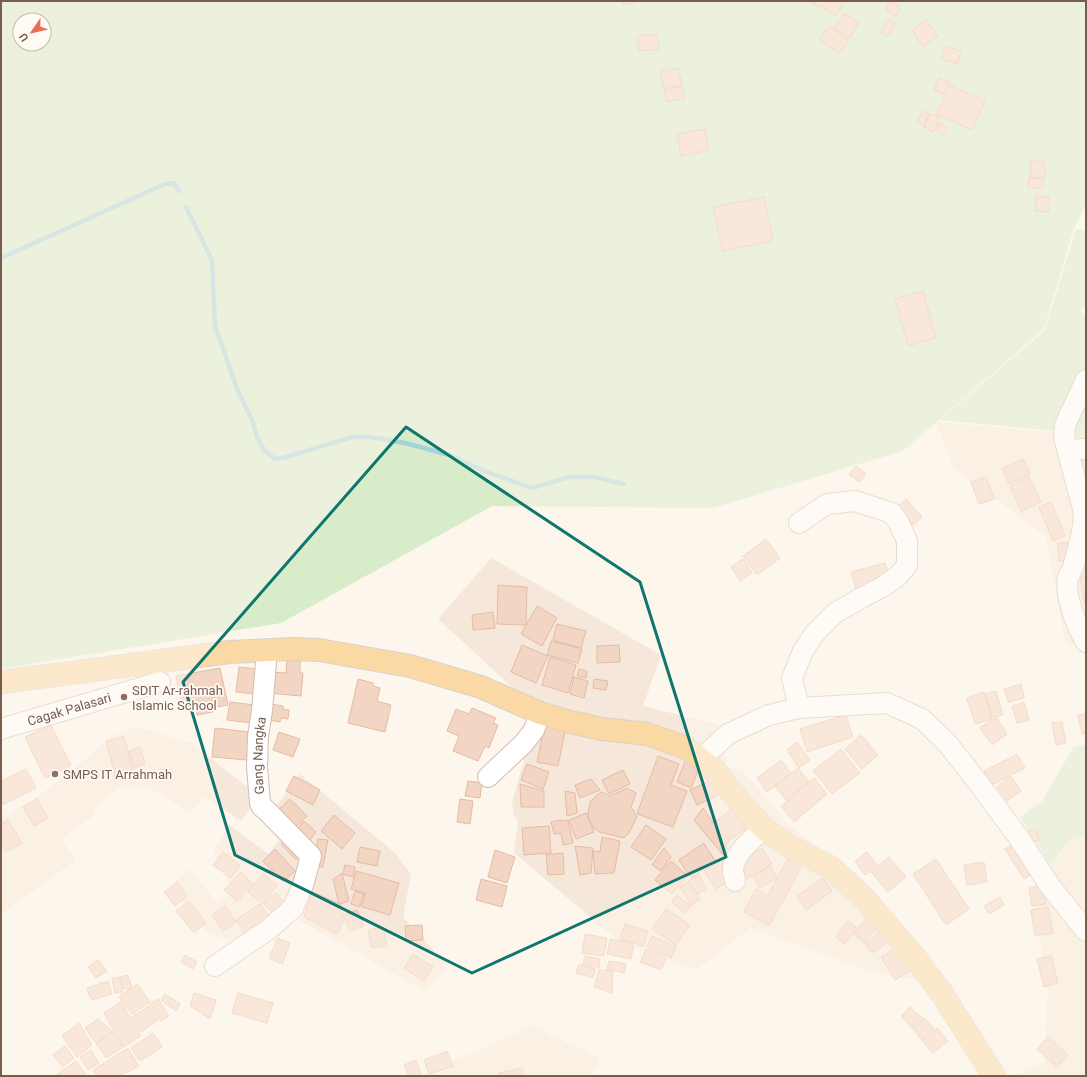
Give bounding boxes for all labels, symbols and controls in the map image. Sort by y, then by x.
north arrow [12,12,52,52]
text: U [17,31,32,44]
place label: SDIT Ar-rahmah Islamic School [132,683,223,713]
street label: Cagak Palasari [25,689,113,728]
marker: SDIT Ar-rahmah Islamic School [119,692,129,702]
street label: Gang Nangka [249,715,269,795]
place label: SMPS IT Arrahmah [63,767,172,782]
marker: SMPS IT Arrahmah [50,769,60,779]

